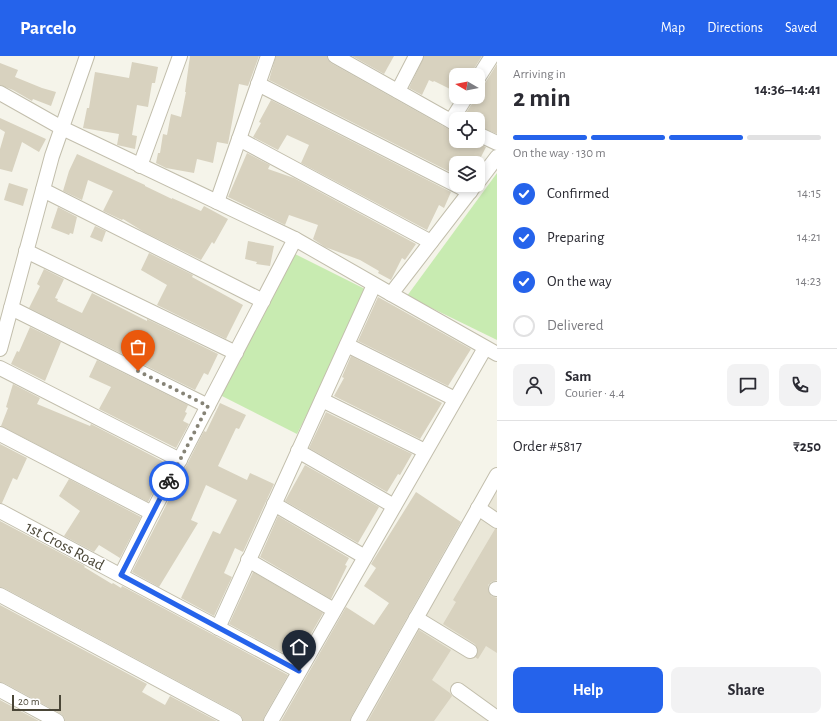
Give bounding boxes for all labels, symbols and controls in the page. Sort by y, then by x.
text: Parcelo [20,19,76,38]
text: Map [661,21,685,35]
text: Directions [707,21,763,35]
text: Saved [785,21,817,35]
north arrow [449,68,485,104]
map controls [449,68,485,192]
text: Arriving in [513,68,566,81]
text: 14:36–14:41 [755,82,821,97]
text: 2 min [513,85,571,111]
button: locate [449,112,485,148]
text: On the way · 130 m [513,147,606,160]
button: layers [449,156,485,192]
icon: check [513,183,535,205]
text: Confirmed [547,186,609,201]
text: 14:15 [797,187,821,200]
icon: check [513,227,535,249]
text: Preparing [547,230,604,245]
text: 14:21 [797,231,821,244]
icon: check [513,271,535,293]
text: On the way [547,274,612,289]
text: 14:23 [796,275,821,288]
text: Delivered [547,318,604,333]
pin [121,330,155,371]
icon: bag [127,336,149,358]
button: person [513,364,555,406]
button: chat [727,364,769,406]
button: phone [779,364,821,406]
text: Sam [565,369,591,384]
text: Courier · 4.4 [565,387,625,400]
text: Order #5817 [513,439,582,454]
text: ₹250 [793,439,821,454]
courier [149,461,189,501]
icon: bike [158,470,180,492]
street label: 1st Cross Road [23,519,107,573]
pin [282,630,316,671]
icon: home [288,636,310,658]
button: Help [513,667,663,713]
button: Share [671,667,821,713]
scale bar [12,693,61,712]
text: 20 m [18,696,39,707]

